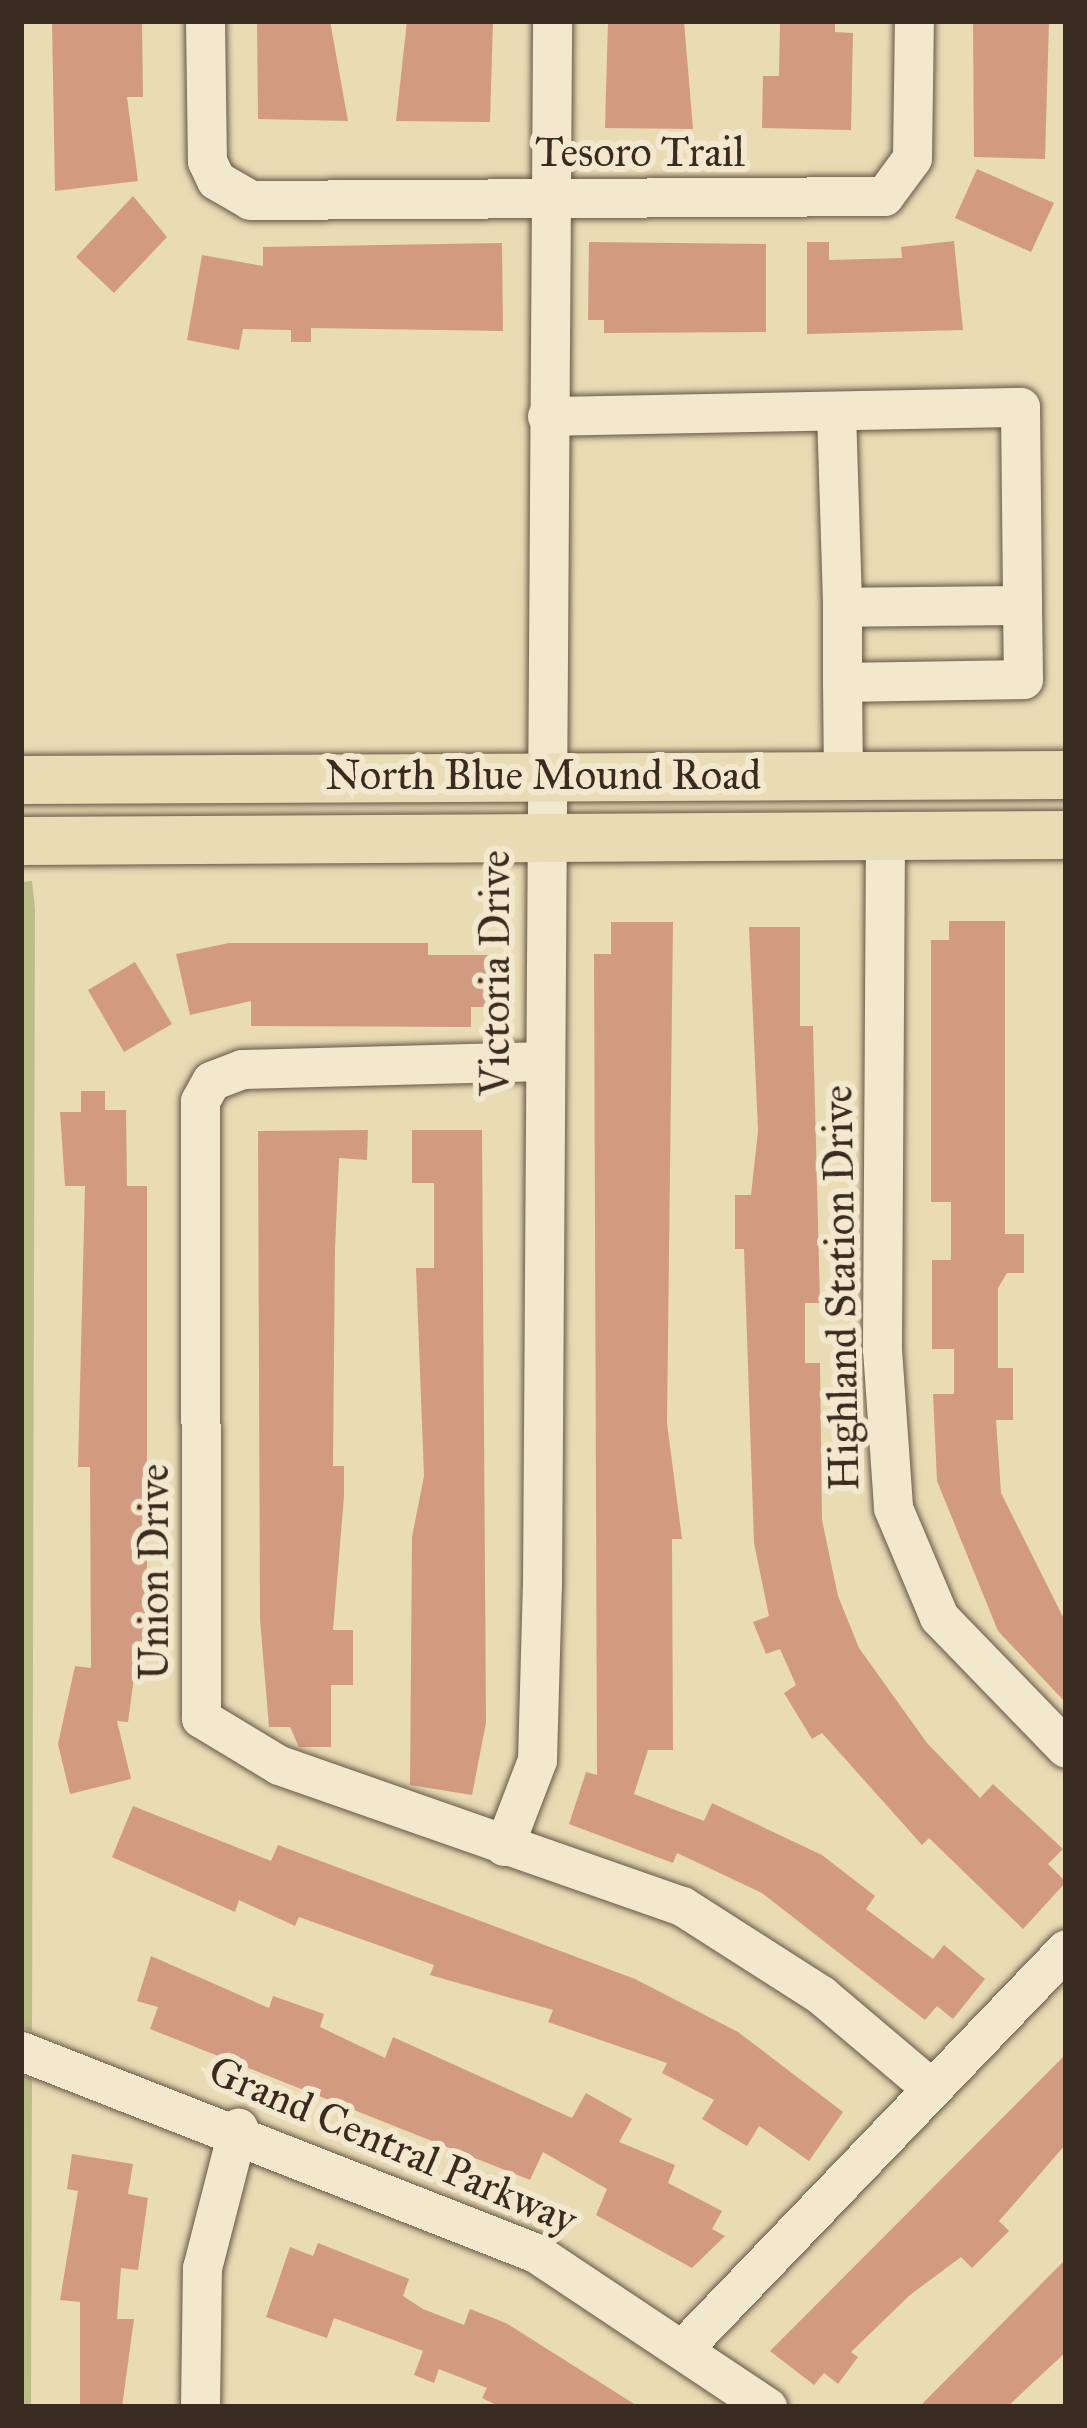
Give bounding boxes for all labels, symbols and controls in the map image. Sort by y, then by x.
street label: Tesoro Trail [535,127,745,177]
street label: North Blue Mound Road [325,750,761,800]
street label: Victoria Drive [470,850,520,1096]
street label: Highland Station Drive [812,1085,870,1491]
street label: Union Drive [129,1464,179,1680]
street label: Grand Central Parkway [202,2045,584,2245]

